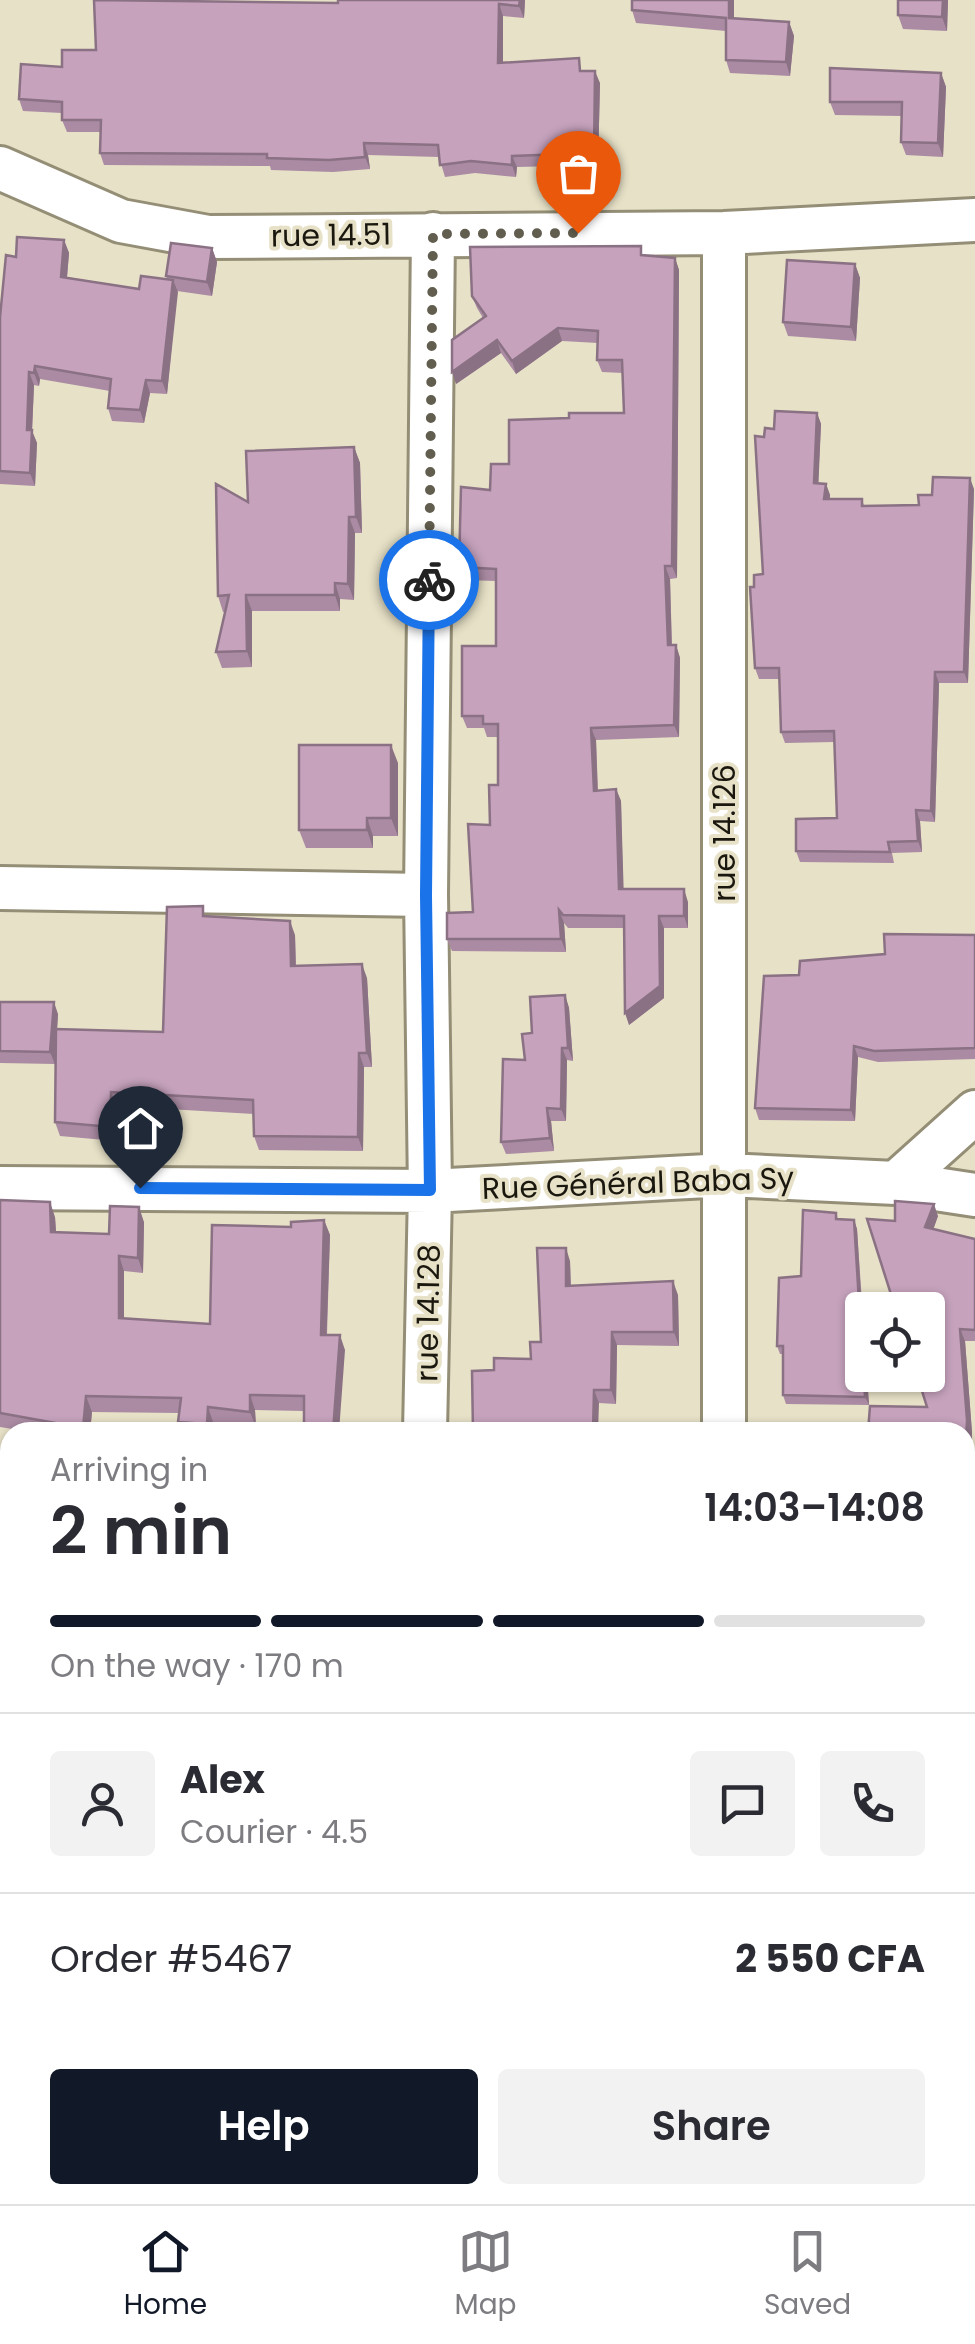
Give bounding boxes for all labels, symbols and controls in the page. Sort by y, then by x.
pin [536,131,621,234]
icon: bag [551,146,606,201]
street label: rue 14.51 [271,212,391,258]
courier [379,530,479,630]
icon: bike [402,553,457,608]
street label: rue 14.126 [703,764,746,902]
pin [98,1086,183,1189]
icon: home [113,1101,168,1156]
street label: Rue Général Baba Sy [481,1156,795,1210]
street label: rue 14.128 [405,1244,451,1382]
map controls [845,1292,945,1392]
button: locate [845,1292,945,1392]
text: Arriving in [50,1447,208,1492]
text: 14:03–14:08 [704,1481,925,1534]
text: 2 min [50,1486,232,1577]
text: On the way · 170 m [50,1643,344,1688]
button: person [50,1751,155,1856]
button: chat [690,1751,795,1856]
button: phone [820,1751,925,1856]
text: Alex [180,1753,265,1806]
text: Courier · 4.5 [180,1809,368,1854]
text: Order #5467 [50,1932,292,1985]
text: 2 550 CFA [735,1932,925,1985]
button: Help [50,2069,478,2184]
button: Share [498,2069,925,2184]
tab: Home [124,2224,207,2326]
tab: Map [455,2224,517,2326]
tab: Saved [764,2224,851,2326]

